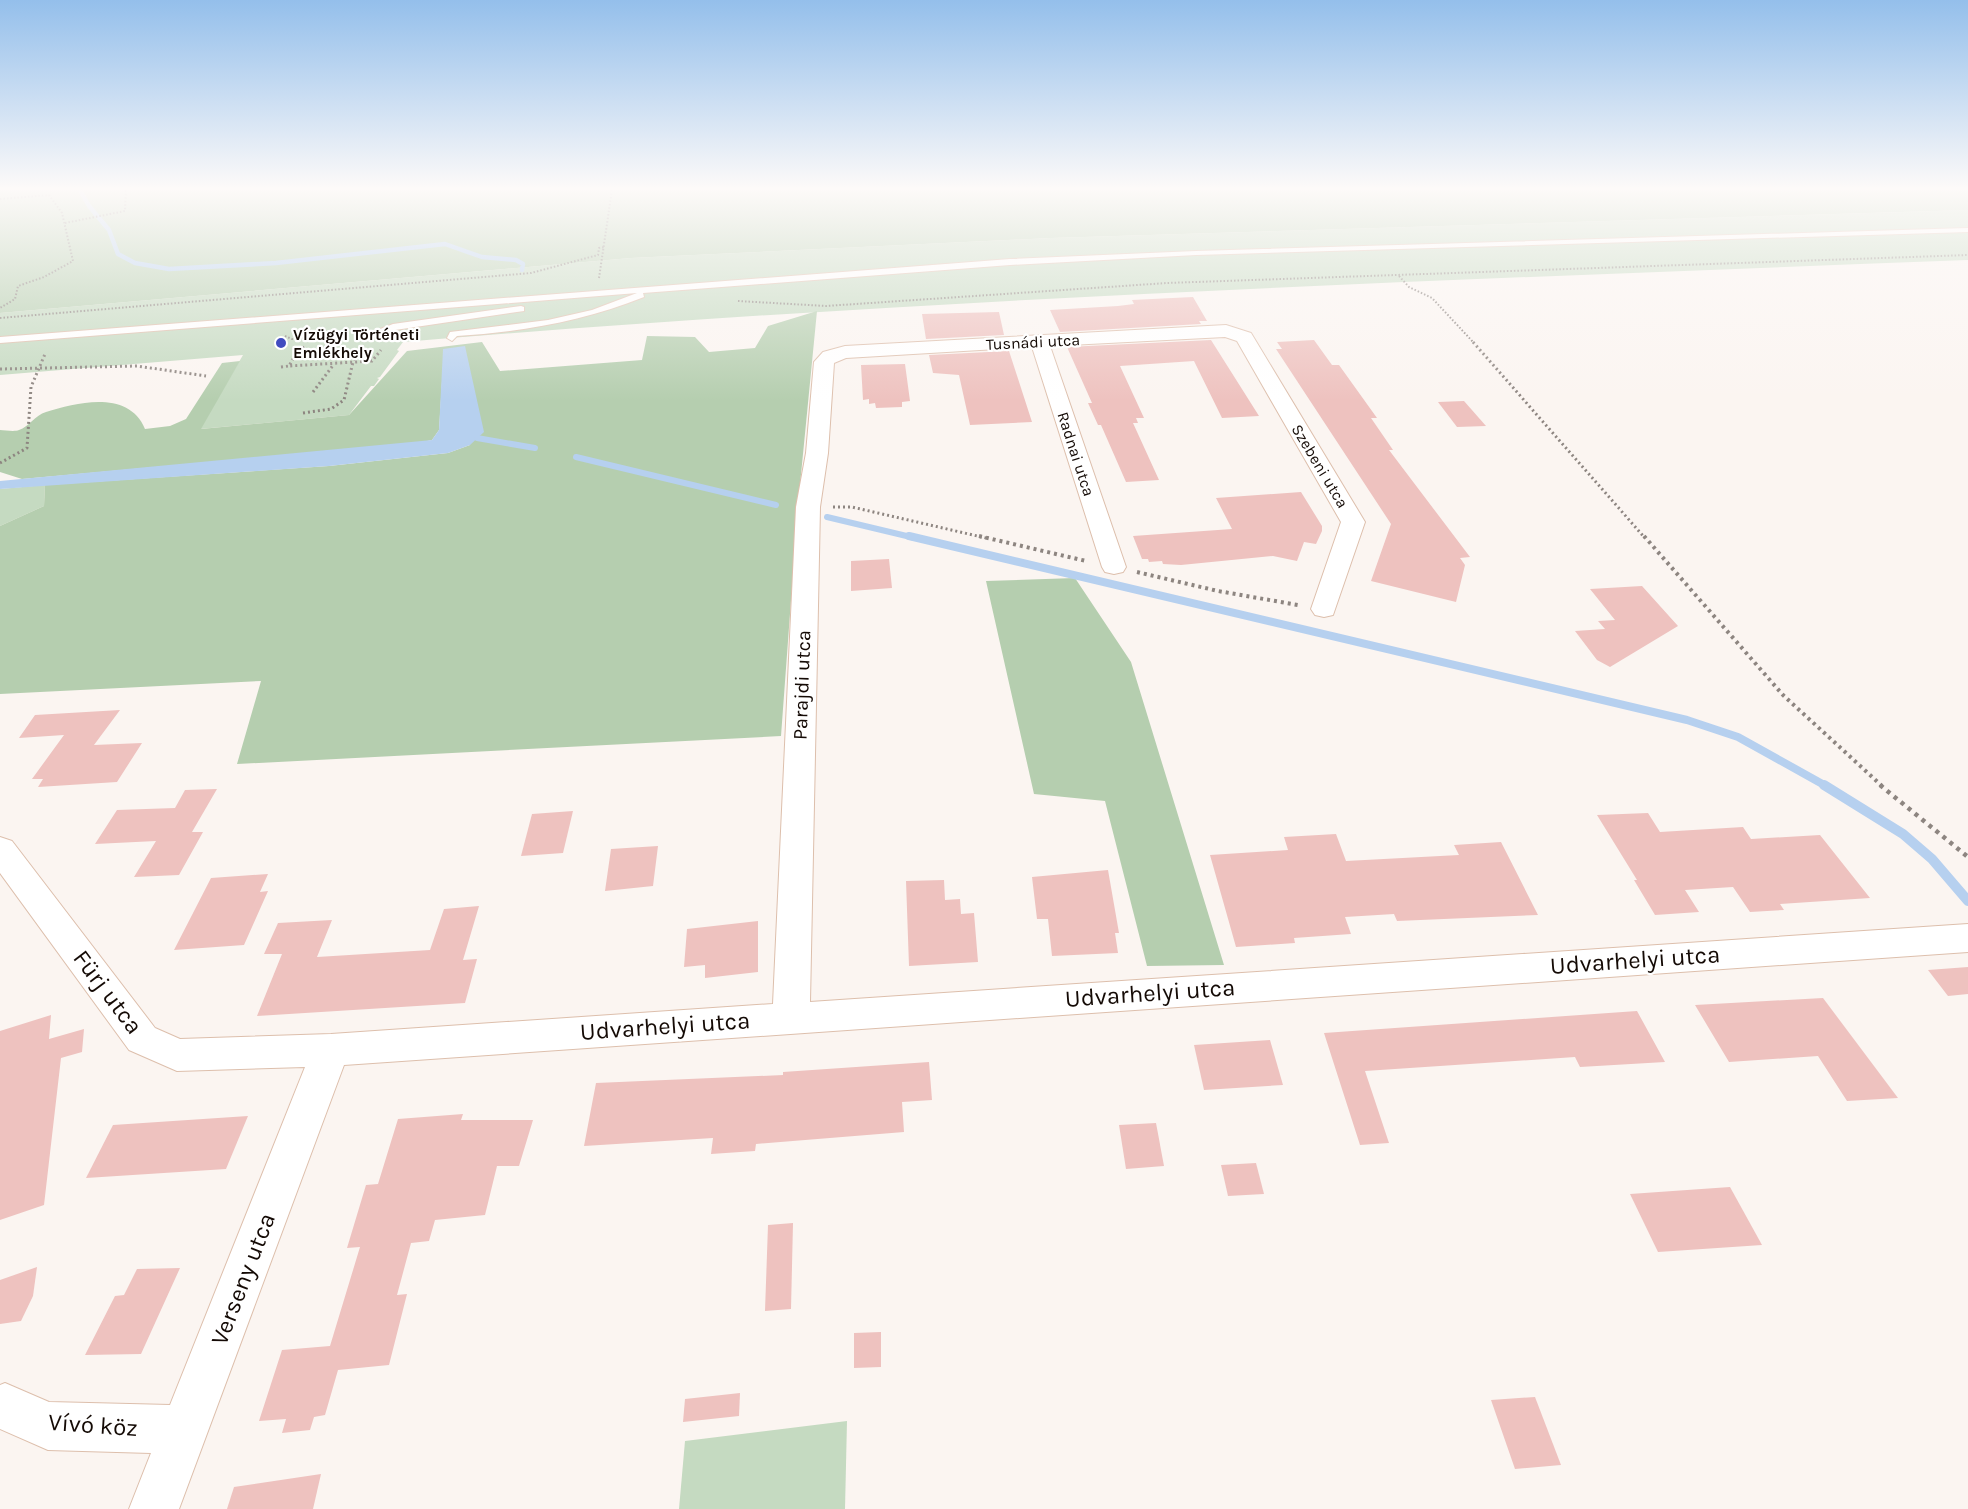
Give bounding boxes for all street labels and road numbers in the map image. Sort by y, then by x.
street label: Tusnádi utca [985,330,1081,354]
street label: Radnai utca [1053,409,1099,499]
street label: Szebeni utca [1288,421,1352,511]
street label: Parajdi utca [789,630,815,740]
street label: Udvarhelyi utca [1549,940,1721,980]
street label: Fürj utca [67,945,149,1039]
street label: Udvarhelyi utca [1064,973,1236,1013]
street label: Udvarhelyi utca [579,1006,751,1046]
street label: Verseny utca [205,1209,281,1349]
street label: Vívó köz [47,1408,139,1442]

